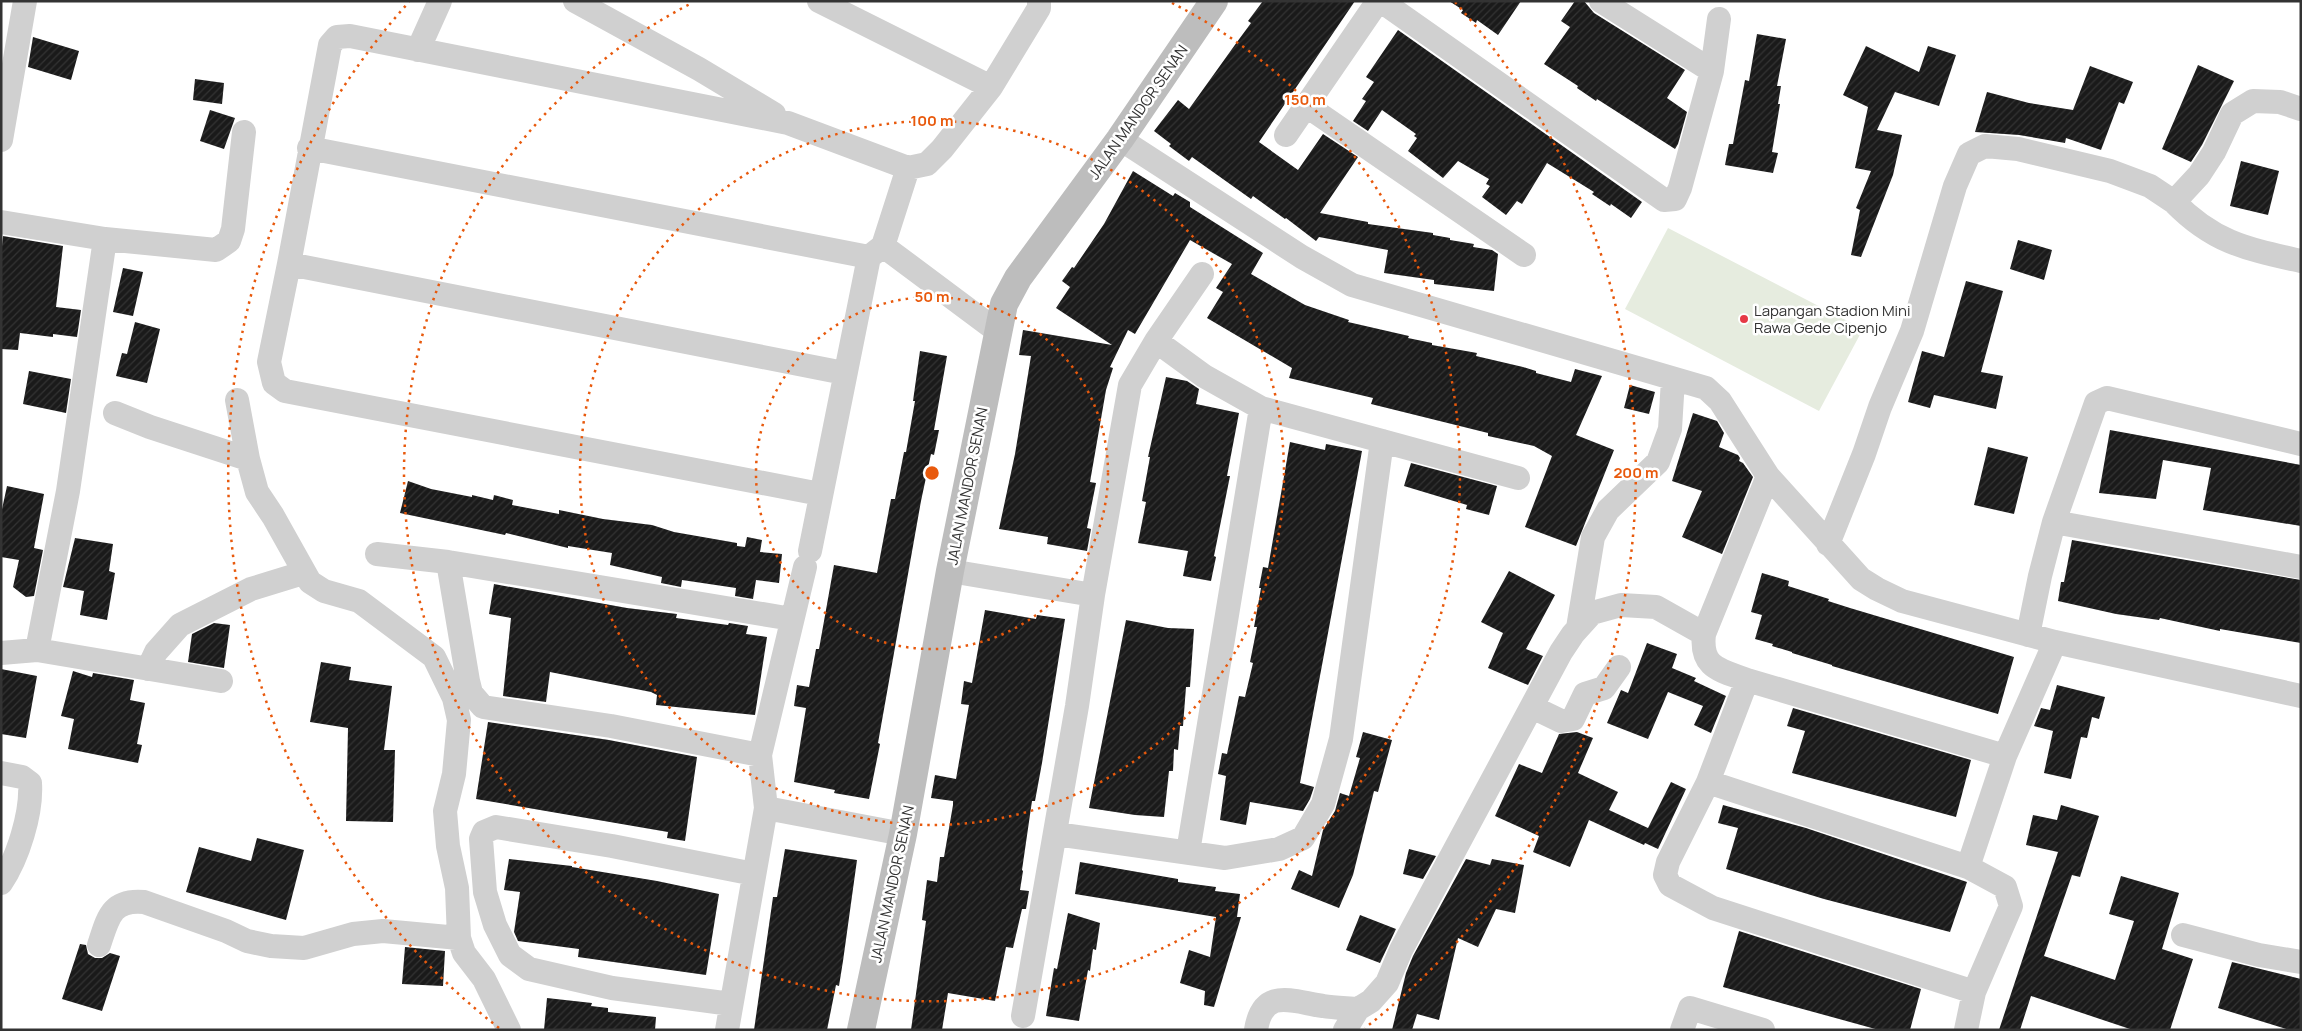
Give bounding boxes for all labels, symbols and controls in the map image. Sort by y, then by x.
street label: JALAN MANDOR SENAN [1083,40,1193,184]
text: 150 m [1284,89,1326,110]
text: 100 m [911,110,953,131]
text: 50 m [914,286,950,307]
place label: Lapangan Stadion Mini Rawa Gede Cipenjo [1754,300,1911,338]
marker: Lapangan Stadion Mini Rawa Gede Cipenjo [1738,313,1750,325]
street label: JALAN MANDOR SENAN [941,405,993,567]
text: 200 m [1613,462,1659,483]
centre of rings [923,464,941,482]
street label: JALAN MANDOR SENAN [865,803,919,965]

